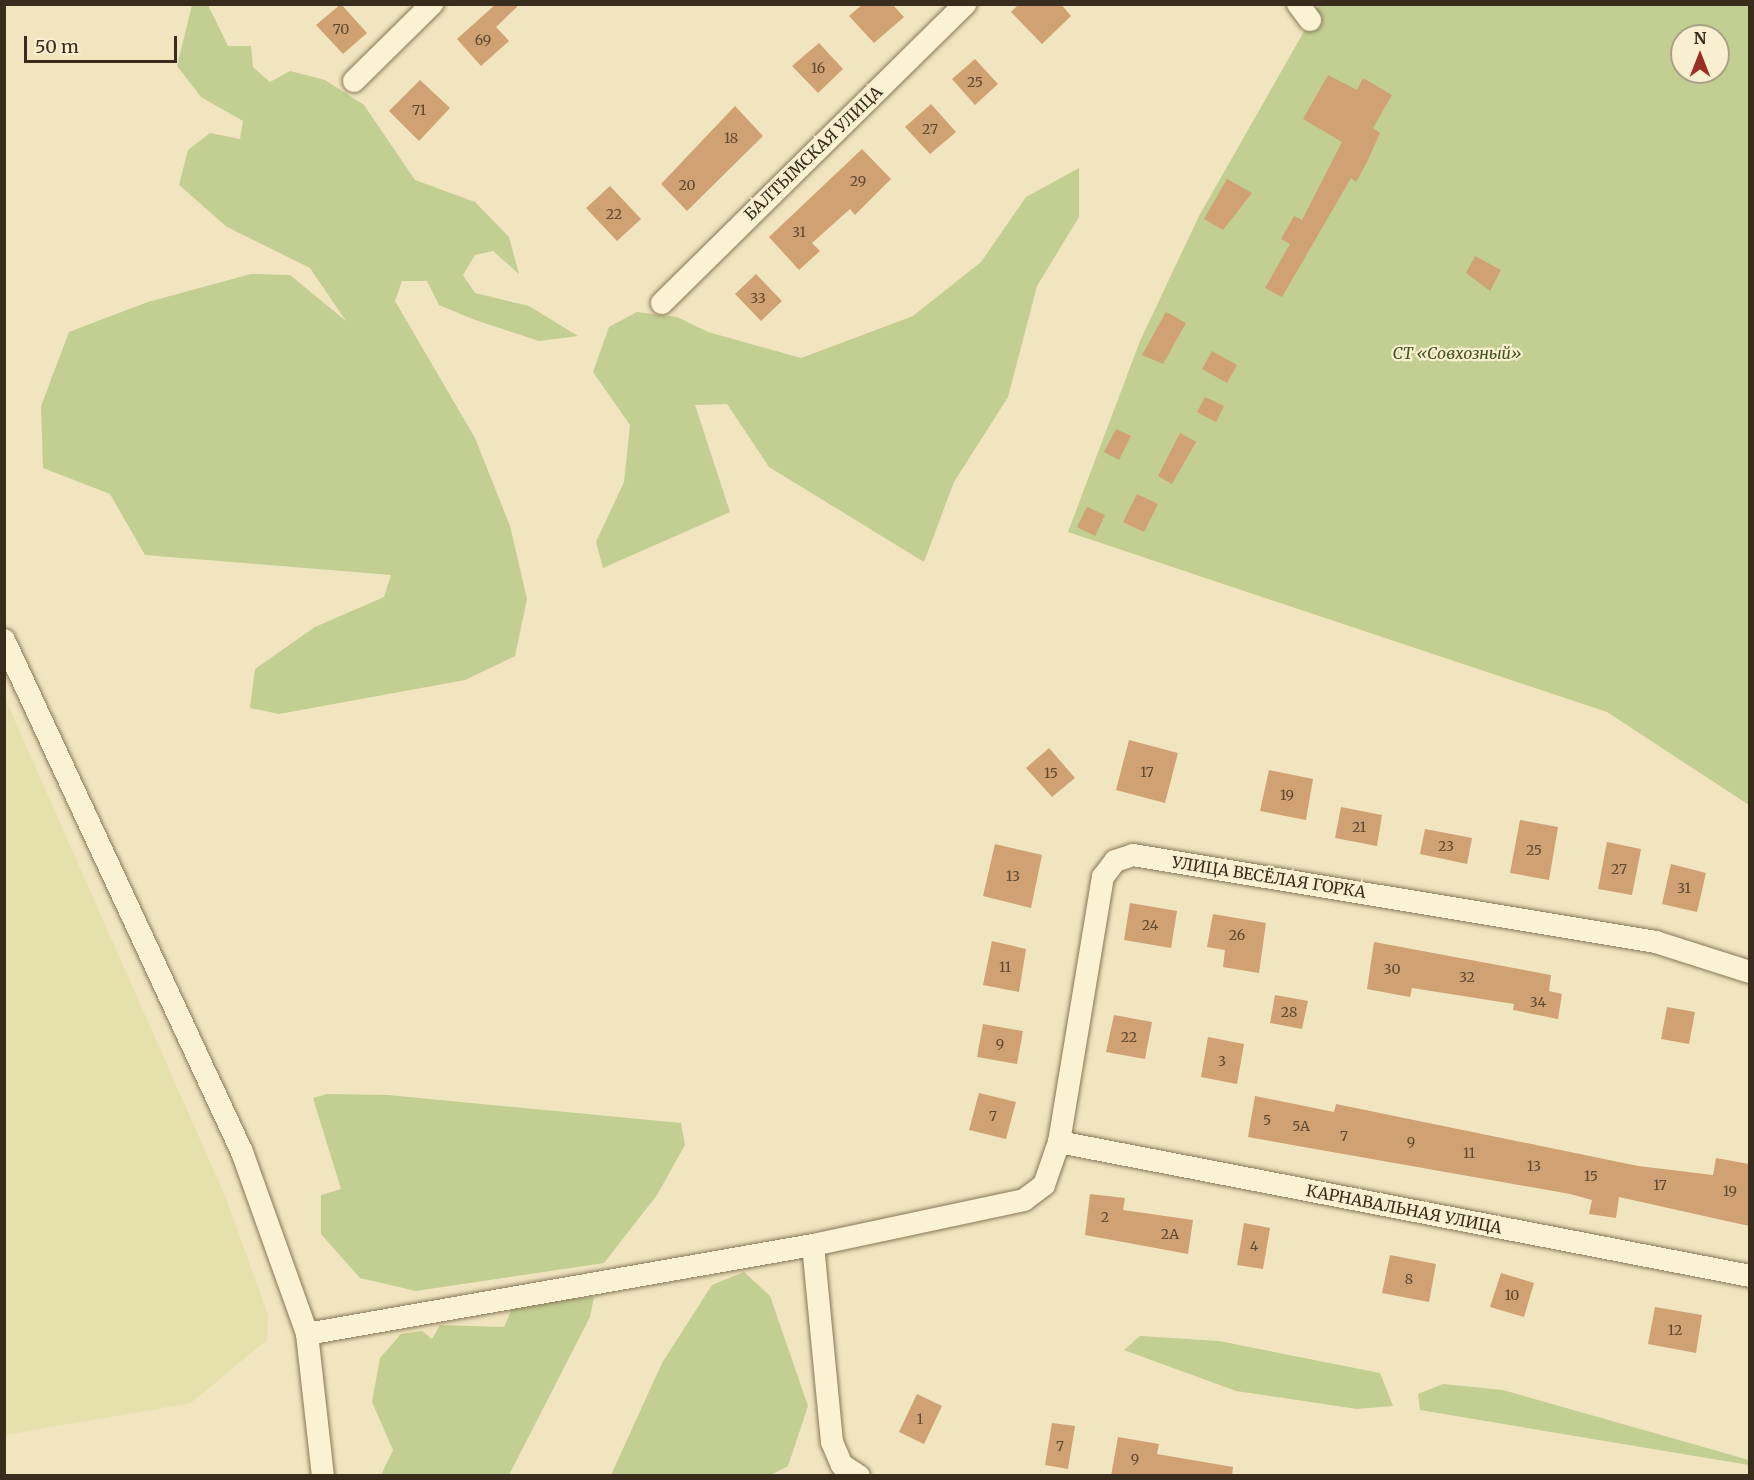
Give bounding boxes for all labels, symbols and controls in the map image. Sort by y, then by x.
house number: 70 [333,21,349,37]
scale bar [27,24,180,62]
north arrow [1670,24,1730,84]
text: N [1694,28,1706,48]
house number: 69 [475,32,491,48]
text: 50 m [35,35,79,58]
house number: 16 [811,60,825,76]
house number: 25 [967,74,983,90]
street label: БАЛТЫМСКАЯ УЛИЦА [740,82,886,224]
house number: 71 [412,102,426,118]
house number: 27 [922,121,938,137]
house number: 18 [724,130,738,146]
house number: 29 [850,173,866,189]
house number: 20 [678,177,696,193]
house number: 22 [606,206,622,222]
house number: 31 [792,224,806,240]
house number: 33 [750,290,766,306]
park label: СТ «Совхозный» [1392,343,1522,363]
house number: 17 [1140,764,1154,780]
house number: 15 [1044,765,1058,781]
house number: 19 [1280,787,1294,803]
house number: 21 [1352,819,1366,835]
house number: 23 [1438,838,1454,854]
house number: 25 [1526,842,1542,858]
street label: УЛИЦА ВЕСЁЛАЯ ГОРКА [1171,852,1367,902]
house number: 27 [1611,861,1627,877]
house number: 13 [1006,868,1020,884]
house number: 31 [1677,880,1691,896]
house number: 24 [1142,917,1158,933]
house number: 26 [1229,927,1245,943]
house number: 11 [999,959,1011,975]
house number: 30 [1384,961,1400,977]
house number: 32 [1459,969,1475,985]
house number: 34 [1530,994,1546,1010]
house number: 28 [1281,1004,1297,1020]
house number: 22 [1121,1029,1137,1045]
house number: 9 [996,1036,1004,1052]
house number: 3 [1218,1053,1226,1069]
house number: 7 [989,1108,997,1124]
house number: 5 [1263,1112,1271,1128]
house number: 5А [1292,1118,1310,1134]
house number: 7 [1340,1128,1348,1144]
house number: 9 [1407,1134,1415,1150]
house number: 11 [1463,1145,1475,1161]
house number: 13 [1527,1158,1541,1174]
house number: 15 [1584,1168,1598,1184]
house number: 17 [1653,1177,1667,1193]
street label: КАРНАВАЛЬНАЯ УЛИЦА [1304,1181,1504,1237]
house number: 19 [1723,1183,1737,1199]
house number: 2 [1101,1209,1109,1225]
house number: 2А [1161,1226,1179,1242]
house number: 4 [1250,1238,1258,1254]
house number: 8 [1405,1271,1413,1287]
house number: 10 [1505,1287,1519,1303]
house number: 12 [1668,1322,1682,1338]
house number: 1 [917,1411,923,1427]
house number: 7 [1056,1438,1064,1454]
house number: 9 [1131,1451,1139,1467]

